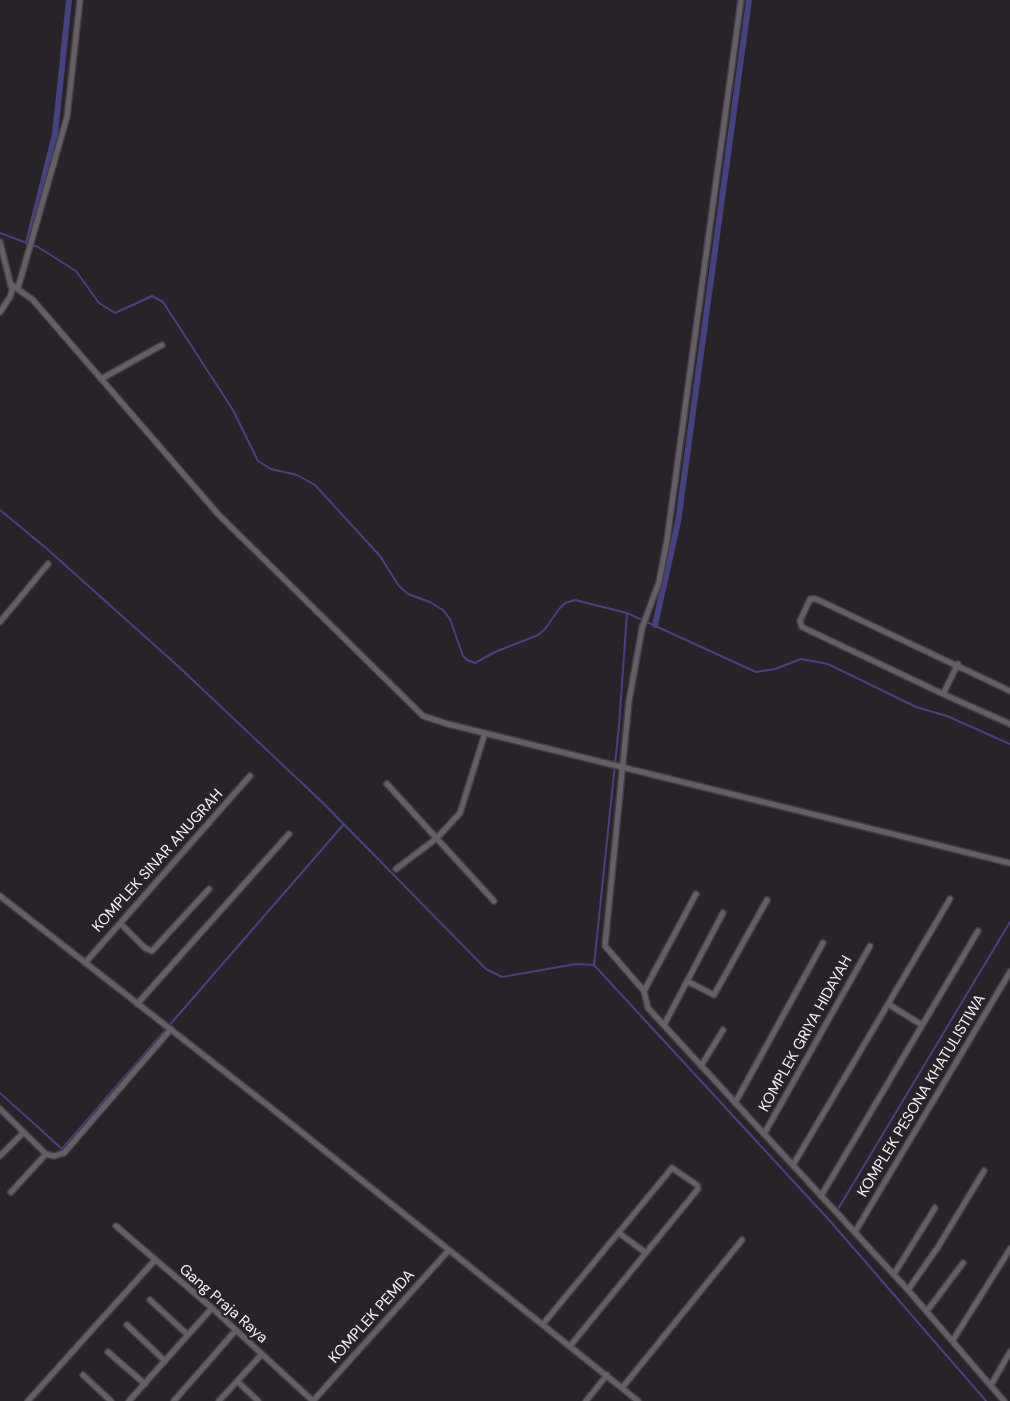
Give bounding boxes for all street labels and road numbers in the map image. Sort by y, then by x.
street label: KOMPLEK SINAR ANUGRAH [89,786,227,936]
street label: KOMPLEK GRIYA HIDAYAH [756,953,856,1115]
street label: KOMPLEK PESONA KHATULISTIWA [854,991,990,1201]
street label: Gang Praja Raya [175,1261,271,1347]
street label: KOMPLEK PEMDA [325,1267,419,1367]

